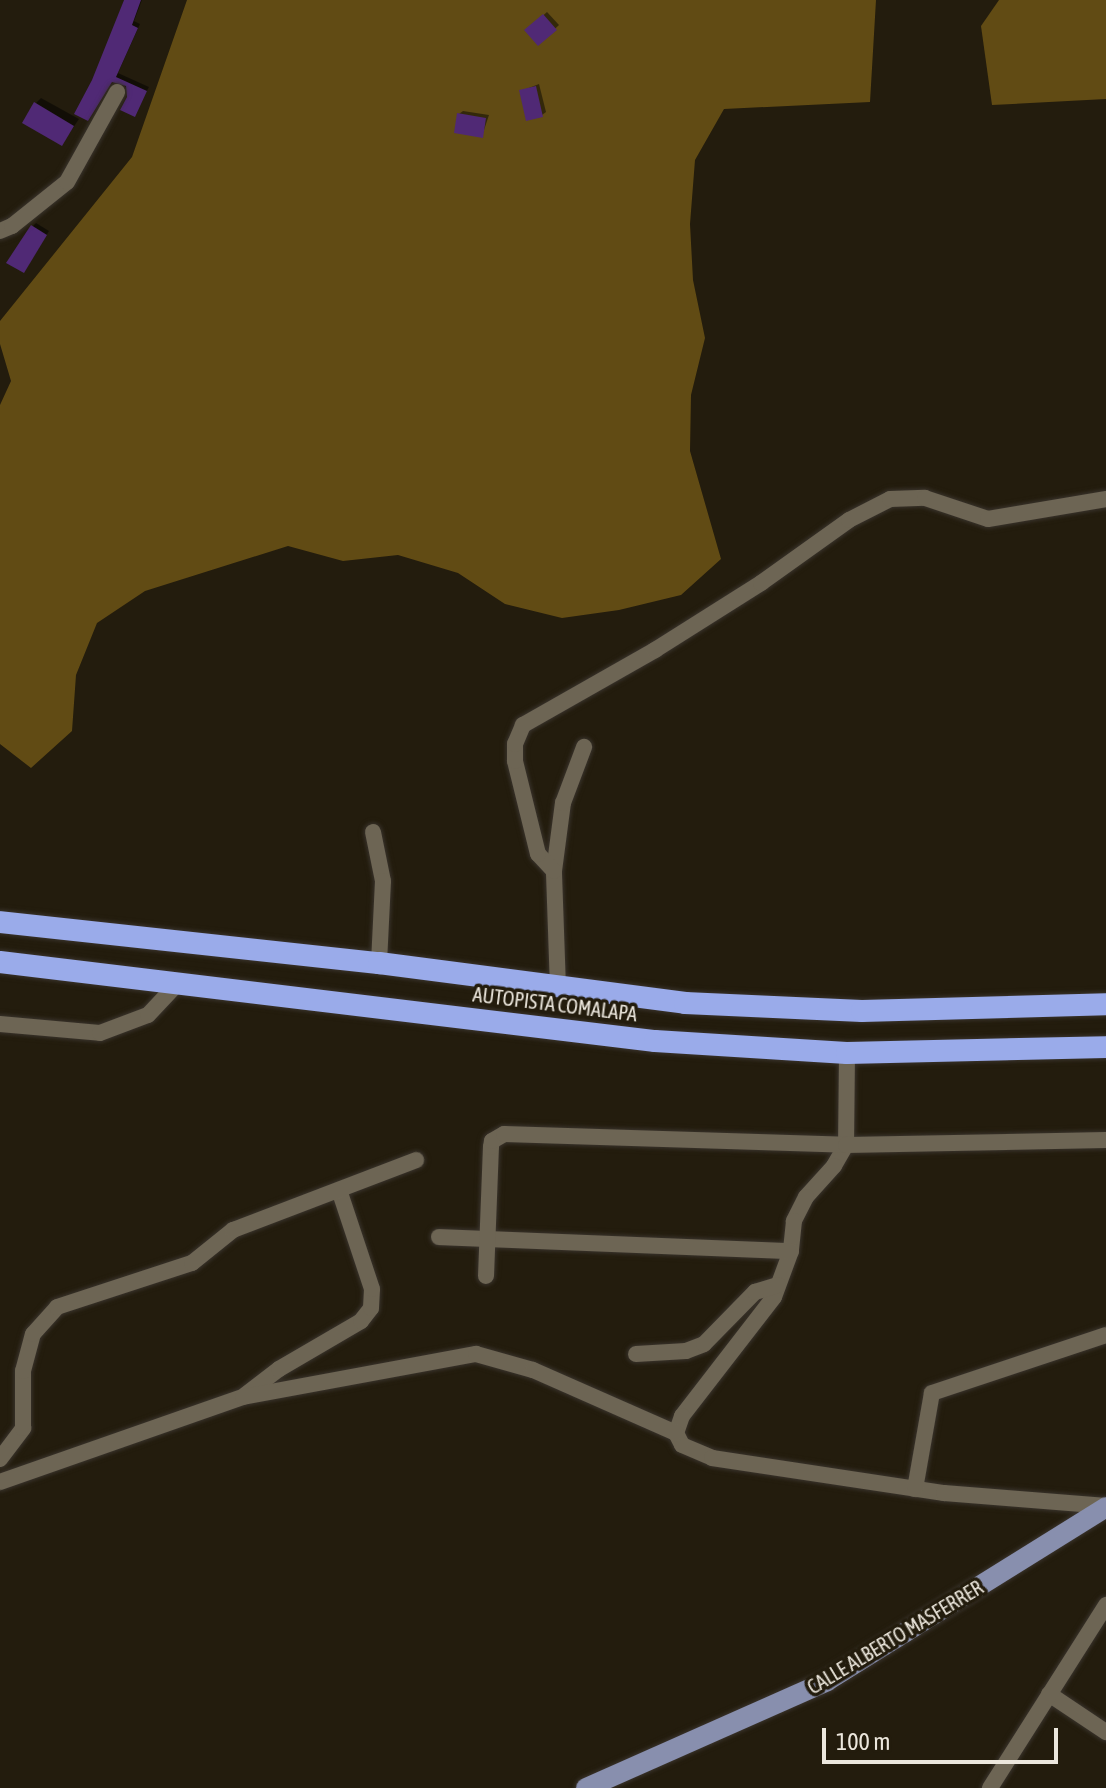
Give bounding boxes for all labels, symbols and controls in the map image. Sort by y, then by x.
street label: AUTOPISTA COMALAPA [472,982,638,1026]
street label: CALLE ALBERTO MASFERRER [803,1575,987,1699]
scale bar [826,1712,1062,1762]
text: 100 m [836,1728,890,1755]

